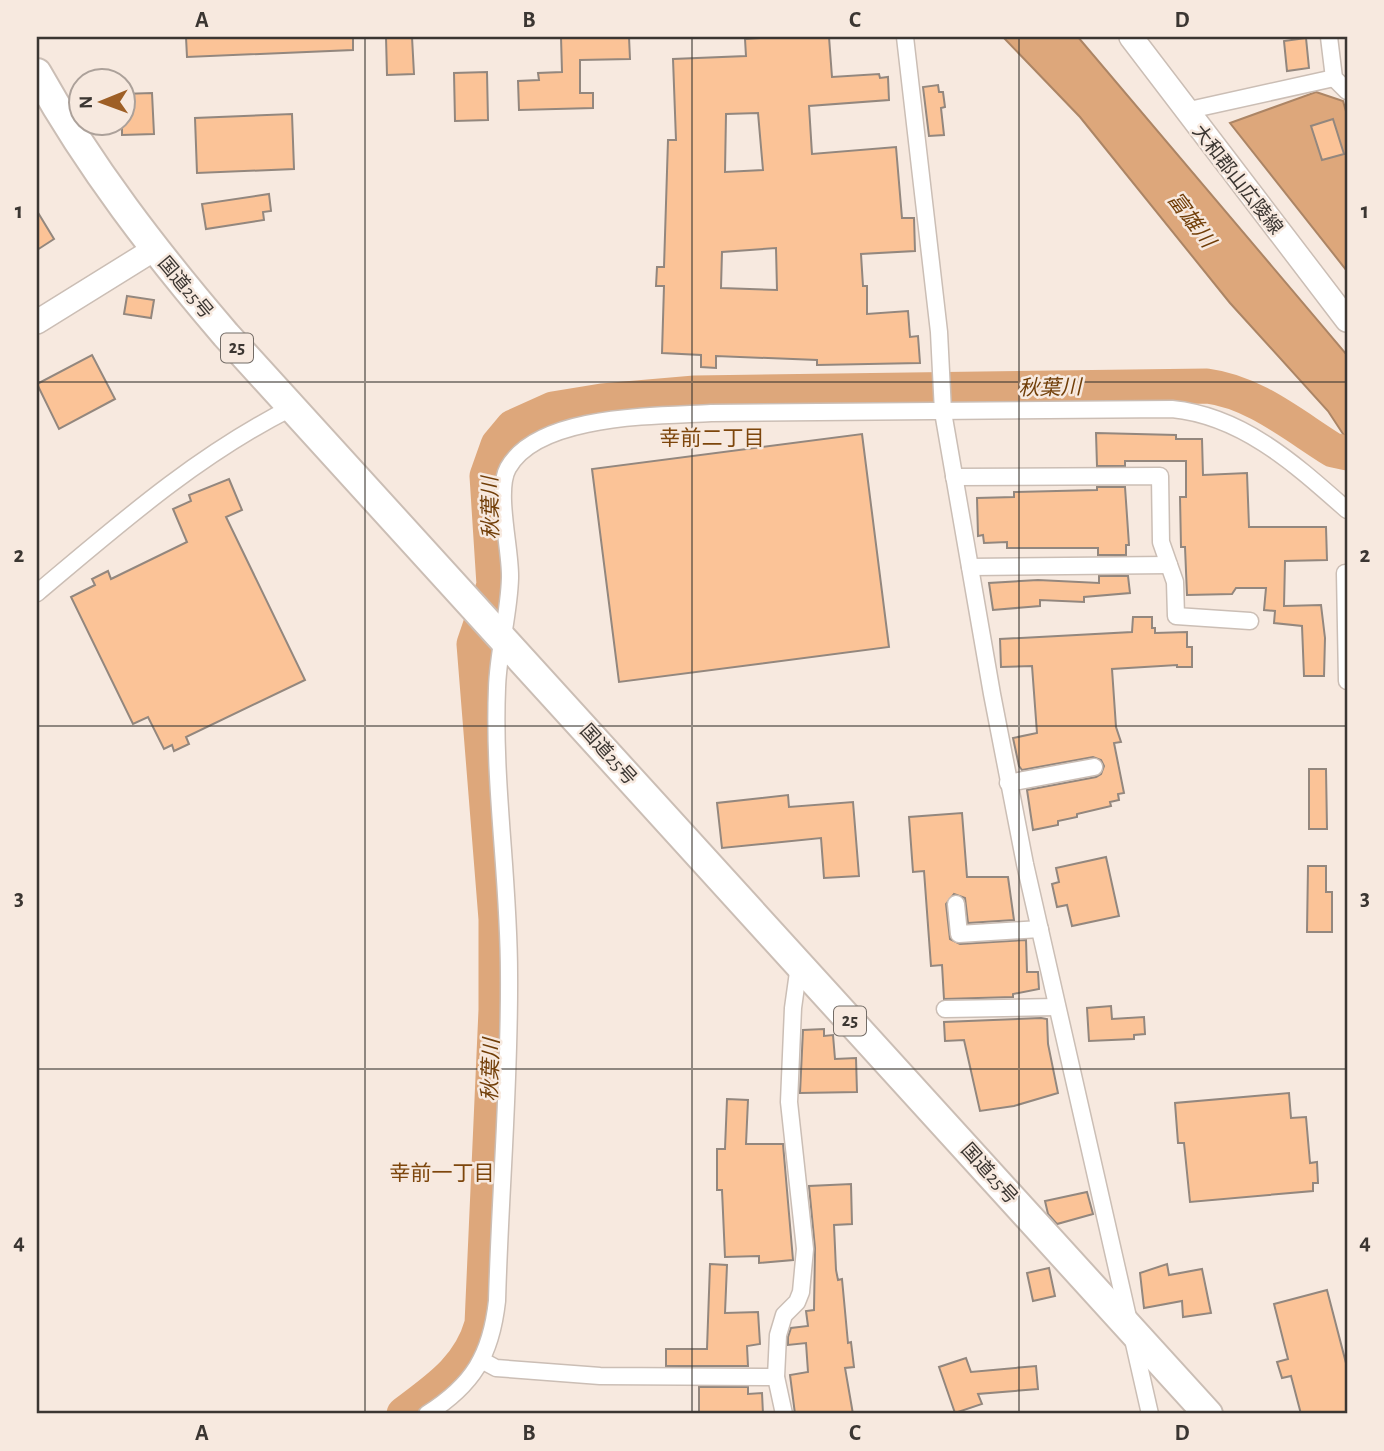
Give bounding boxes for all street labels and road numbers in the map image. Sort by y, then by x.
street label: 大和郡山広陵線 [1189,121,1287,238]
street label: 国道25号 [154,253,217,322]
road number: 25 [221,334,253,362]
street label: 国道25号 [576,721,640,789]
road number: 25 [834,1006,866,1036]
street label: 国道25号 [957,1140,1021,1208]

